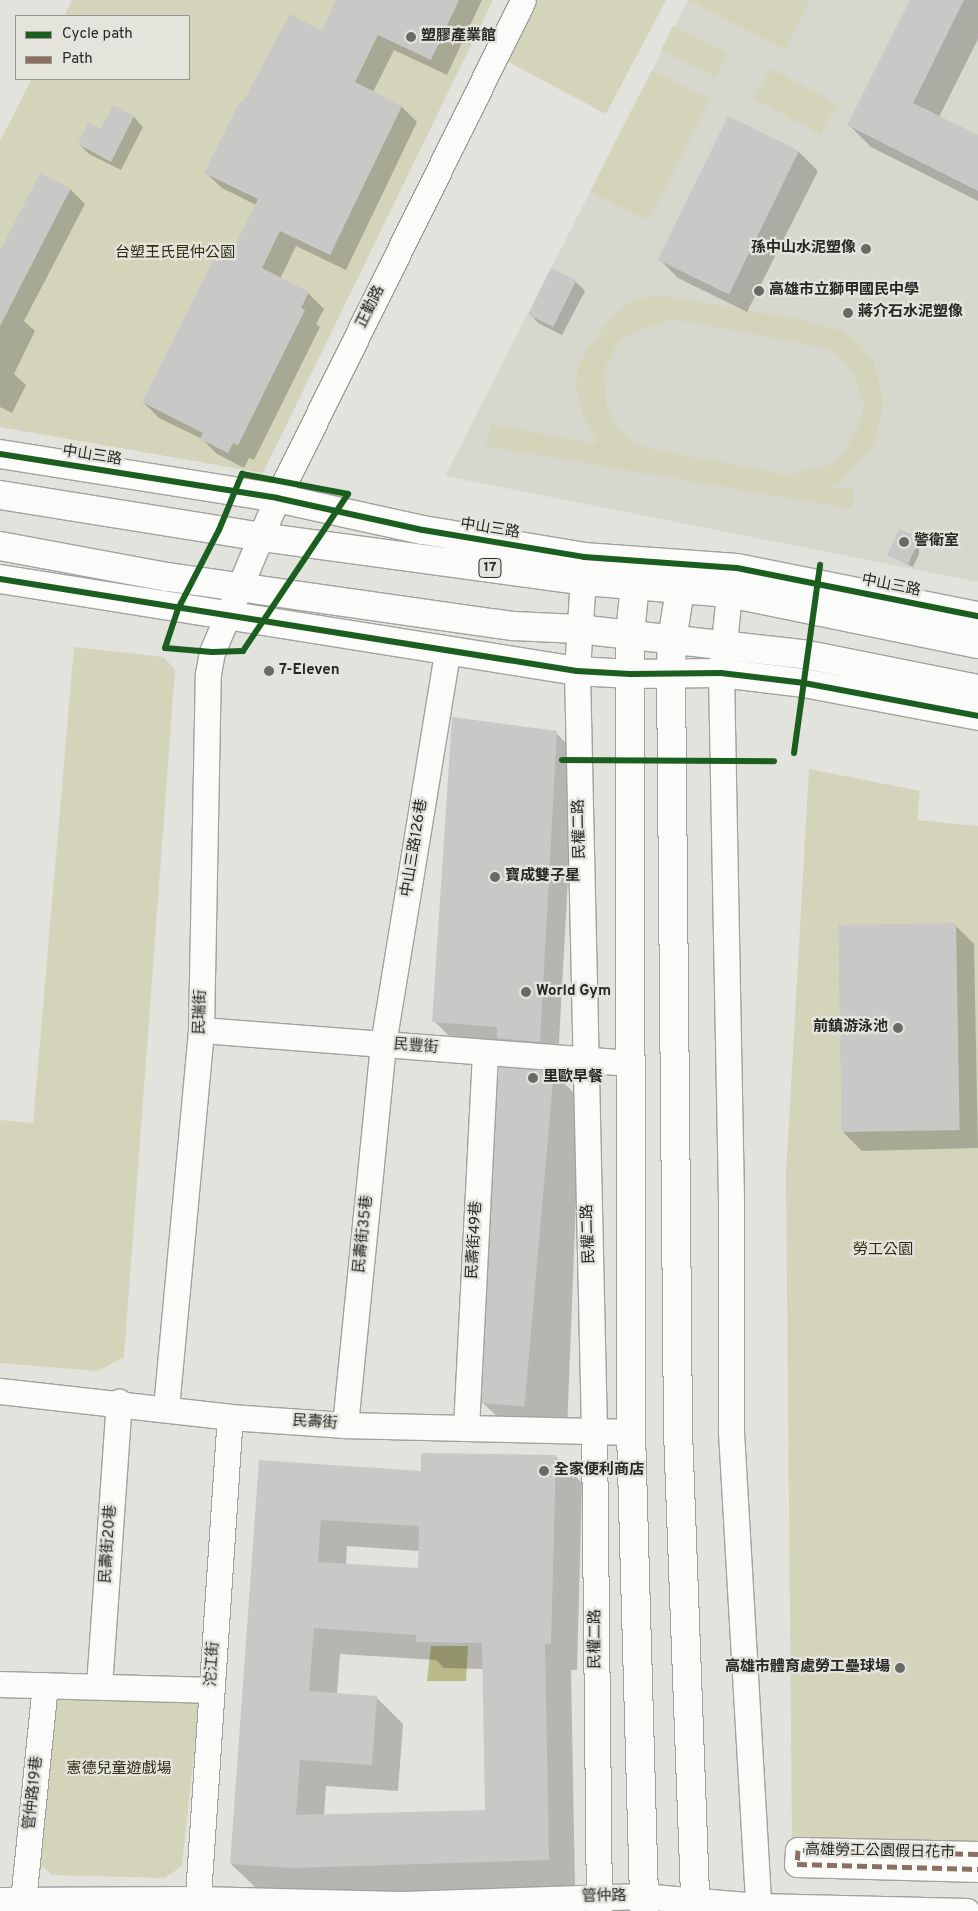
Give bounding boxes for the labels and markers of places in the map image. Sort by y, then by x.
place label: 塑膠產業館 [421,28,496,46]
marker: 塑膠產業館 [405,31,417,43]
place label: 孫中山水泥塑像 [751,240,856,258]
marker: 孫中山水泥塑像 [860,243,872,255]
place label: 高雄市立獅甲國民中學 [769,282,919,300]
marker: 高雄市立獅甲國民中學 [753,285,765,297]
place label: 蔣介石水泥塑像 [858,304,963,322]
marker: 蔣介石水泥塑像 [842,307,854,319]
place label: 警衛室 [914,533,959,551]
marker: 警衛室 [898,536,910,548]
place label: 7-Eleven [279,662,340,680]
marker: 7-Eleven [263,665,275,677]
place label: 寶成雙子星 [505,868,580,886]
marker: 寶成雙子星 [489,871,501,883]
place label: World Gym [536,983,611,1001]
marker: World Gym [520,986,532,998]
place label: 前鎮游泳池 [813,1019,888,1037]
marker: 前鎮游泳池 [892,1022,904,1034]
place label: 里歐早餐 [543,1069,603,1087]
marker: 里歐早餐 [527,1072,539,1084]
place label: 全家便利商店 [554,1462,644,1480]
marker: 全家便利商店 [538,1465,550,1477]
place label: 高雄市體育處勞工壘球場 [725,1659,890,1677]
marker: 高雄市體育處勞工壘球場 [894,1662,906,1674]

